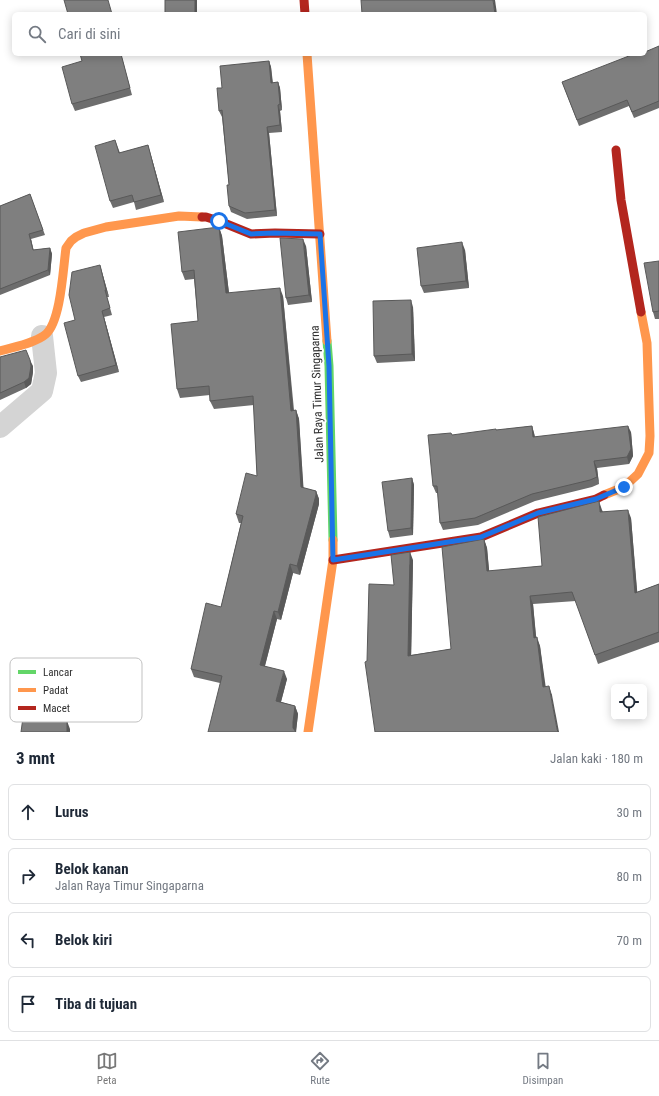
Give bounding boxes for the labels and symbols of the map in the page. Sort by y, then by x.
route start [210,212,228,230]
street label: Jalan Raya Timur Singaparna [308,325,326,463]
route end [615,478,633,496]
legend [10,658,142,722]
text: Lancar [43,666,73,679]
text: Padat [43,684,68,697]
text: Macet [43,702,70,715]

